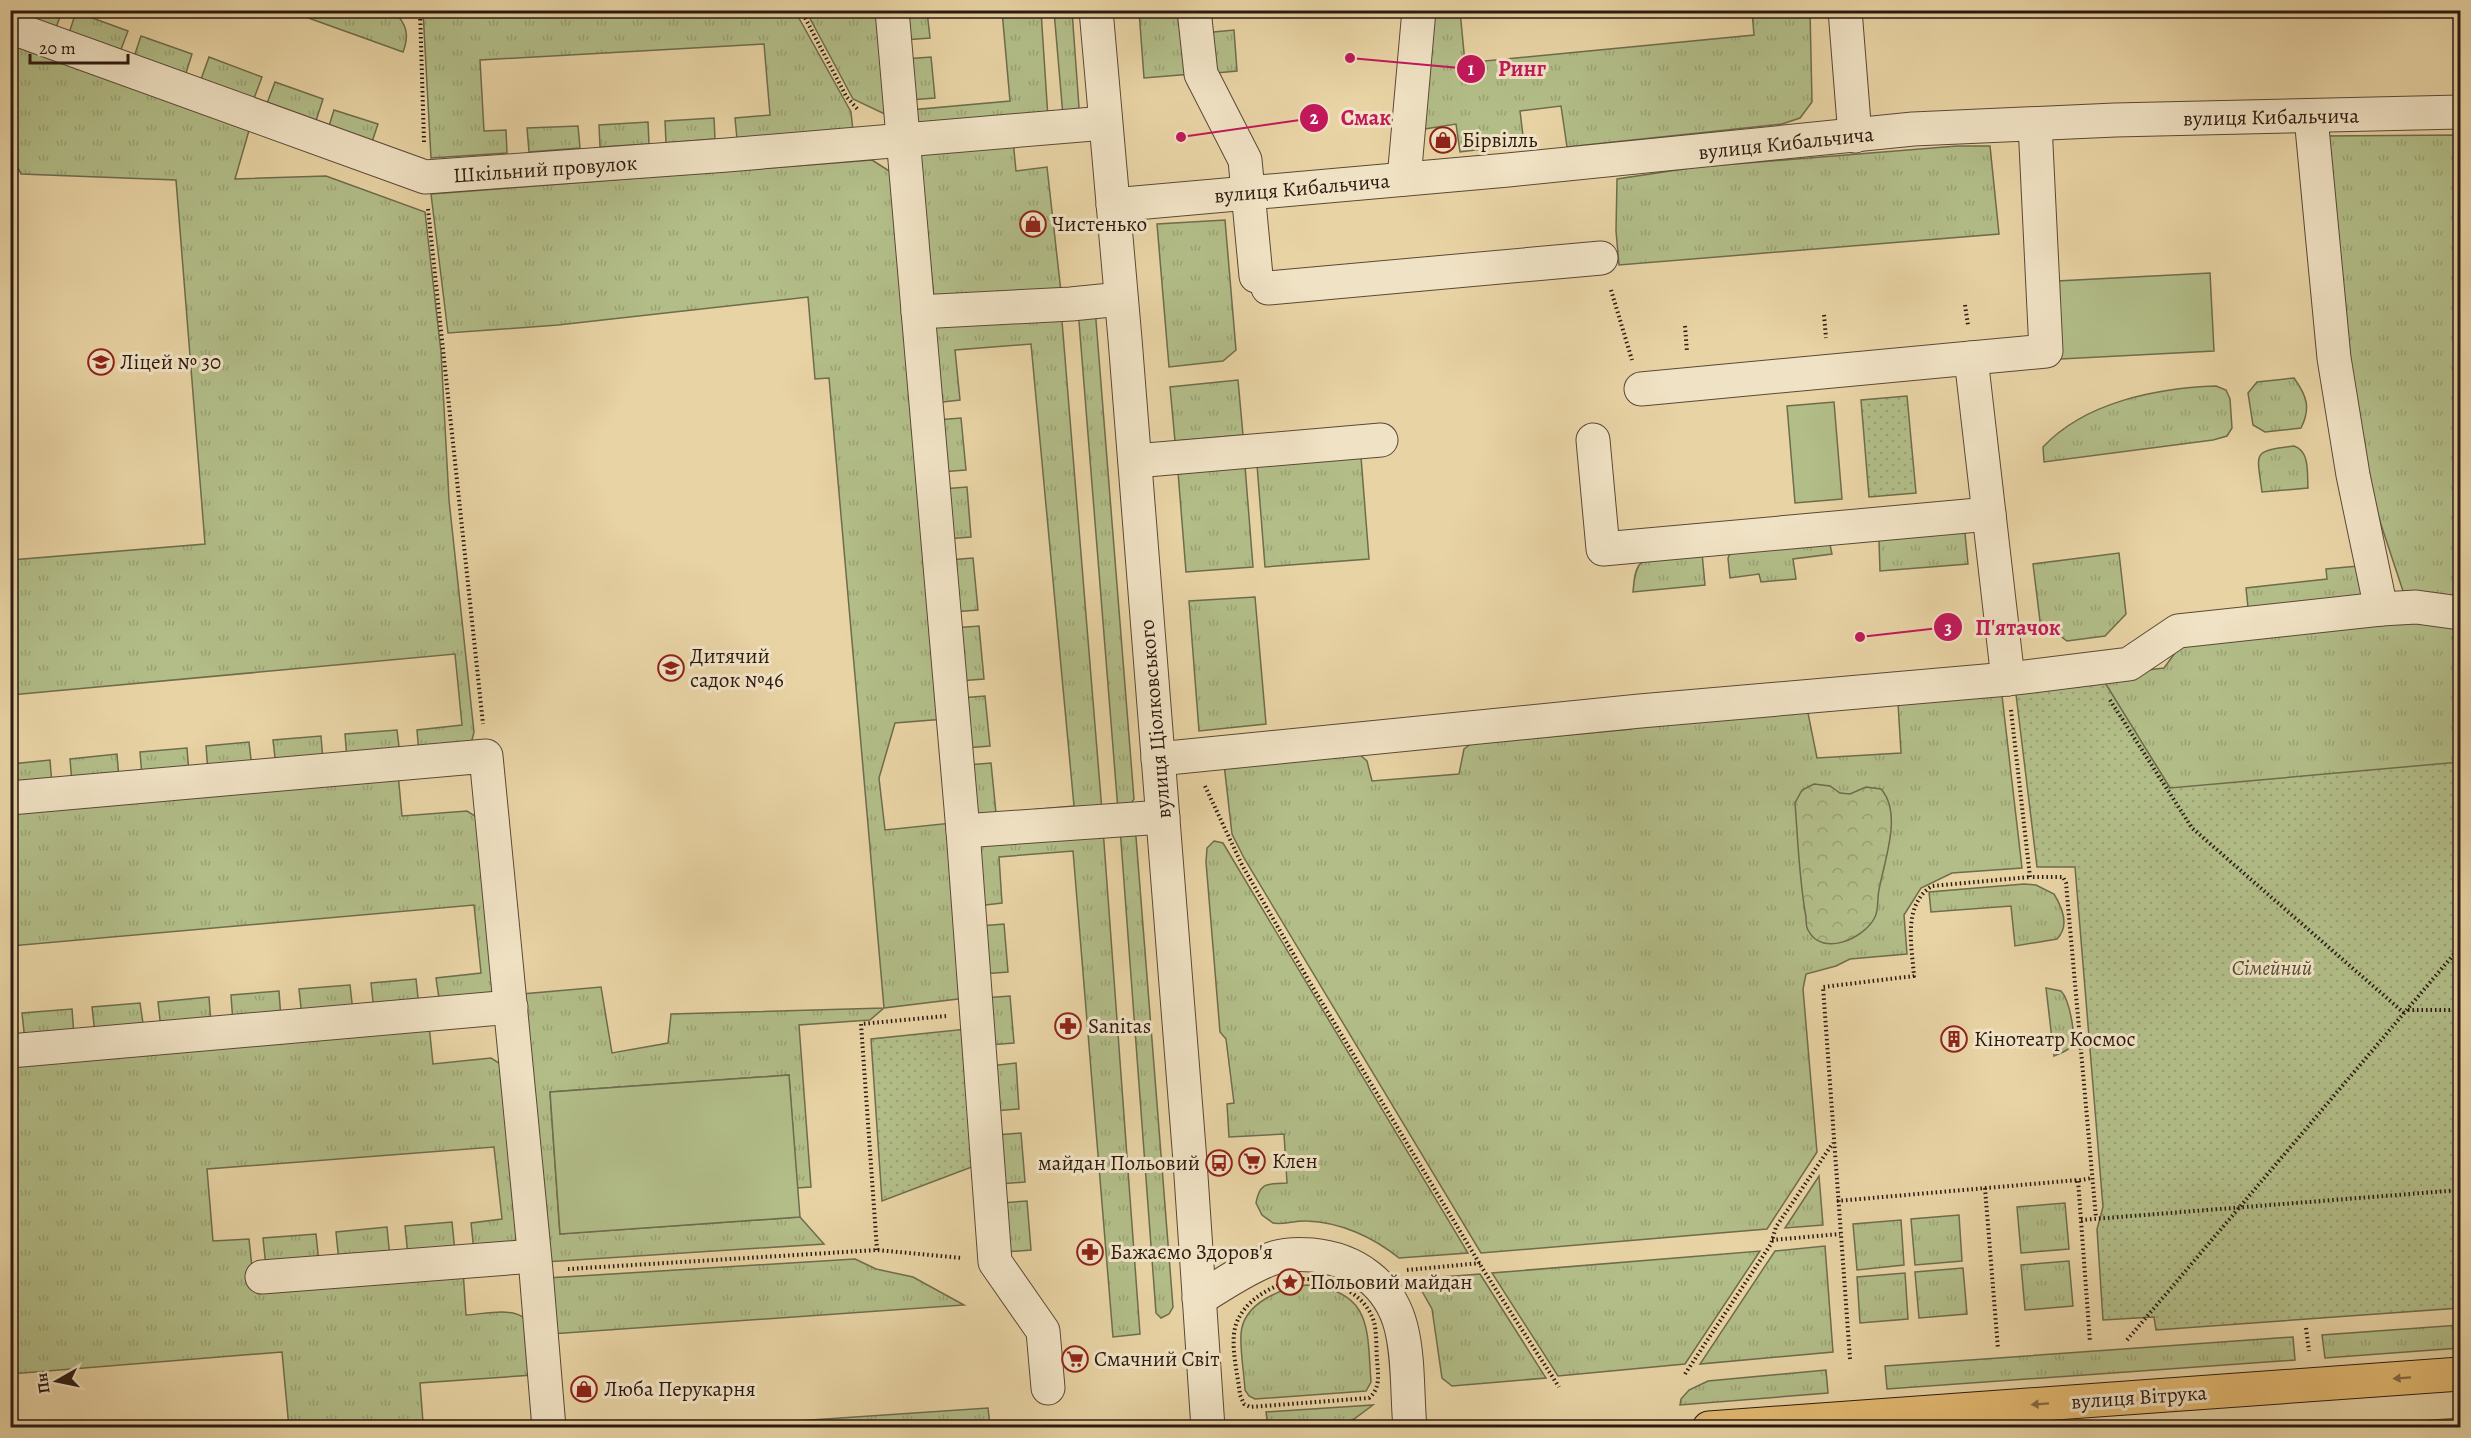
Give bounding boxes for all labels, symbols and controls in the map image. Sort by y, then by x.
scale bar [30,27,128,65]
text: 20 m [39,36,76,60]
callout: Ринг [1456,49,1558,89]
text: Ринг [1498,54,1547,84]
text: 1 [1468,57,1475,81]
callout: Смак [1299,98,1403,138]
street label: вулиця Кибальчича [2183,101,2360,133]
text: Смак [1341,103,1391,133]
text: 2 [1310,106,1319,130]
street label: вулиця Кибальчича [1697,120,1875,166]
shop icon: Бірвілль [1428,125,1458,155]
place label: Бірвілль [1462,126,1537,154]
street label: Шкільний провулок [452,149,638,189]
street label: вулиця Кибальчича [1213,166,1391,210]
shop icon: Чистенько [1018,209,1048,239]
place label: Чистенько [1052,210,1147,238]
school or university icon: Ліцей № 30 [86,347,116,377]
place label: Ліцей № 30 [120,348,221,376]
callout: П'ятачок [1933,607,2073,647]
text: П'ятачок [1975,613,2061,643]
text: 3 [1944,616,1952,640]
street label: вулиця Ціолковського [1132,618,1178,820]
place label: Дитячий садок №46 [690,642,784,694]
school or university icon: Дитячий садок №46 [656,653,686,683]
park label: Сімейний [2232,954,2312,982]
pharmacy icon: Sanitas [1053,1011,1083,1041]
place label: Sanitas [1088,1012,1151,1040]
building icon: Кінотеатр Космос [1939,1024,1969,1054]
place label: Кінотеатр Космос [1974,1025,2136,1053]
supermarket icon: Клен [1237,1146,1267,1176]
place label: Клен [1272,1147,1318,1175]
bus stop icon: майдан Польовий [1204,1148,1234,1178]
place label: майдан Польовий [1038,1149,1200,1177]
pharmacy icon: Бажаємо Здоров'я [1075,1237,1105,1267]
place label: Бажаємо Здоров'я [1110,1238,1273,1266]
place icon: Польовий майдан [1275,1267,1305,1297]
place label: Польовий майдан [1310,1268,1472,1296]
supermarket icon: Смачний Світ [1060,1344,1090,1374]
place label: Смачний Світ [1094,1345,1219,1373]
north arrow [27,1351,87,1411]
text: Пн [31,1371,56,1395]
one-way arrow [2393,1373,2412,1383]
shop icon: Люба Перукарня [569,1374,599,1404]
place label: Люба Перукарня [604,1375,756,1403]
street label: вулиця Вітрука [2070,1378,2208,1416]
one-way arrow [2031,1399,2050,1408]

